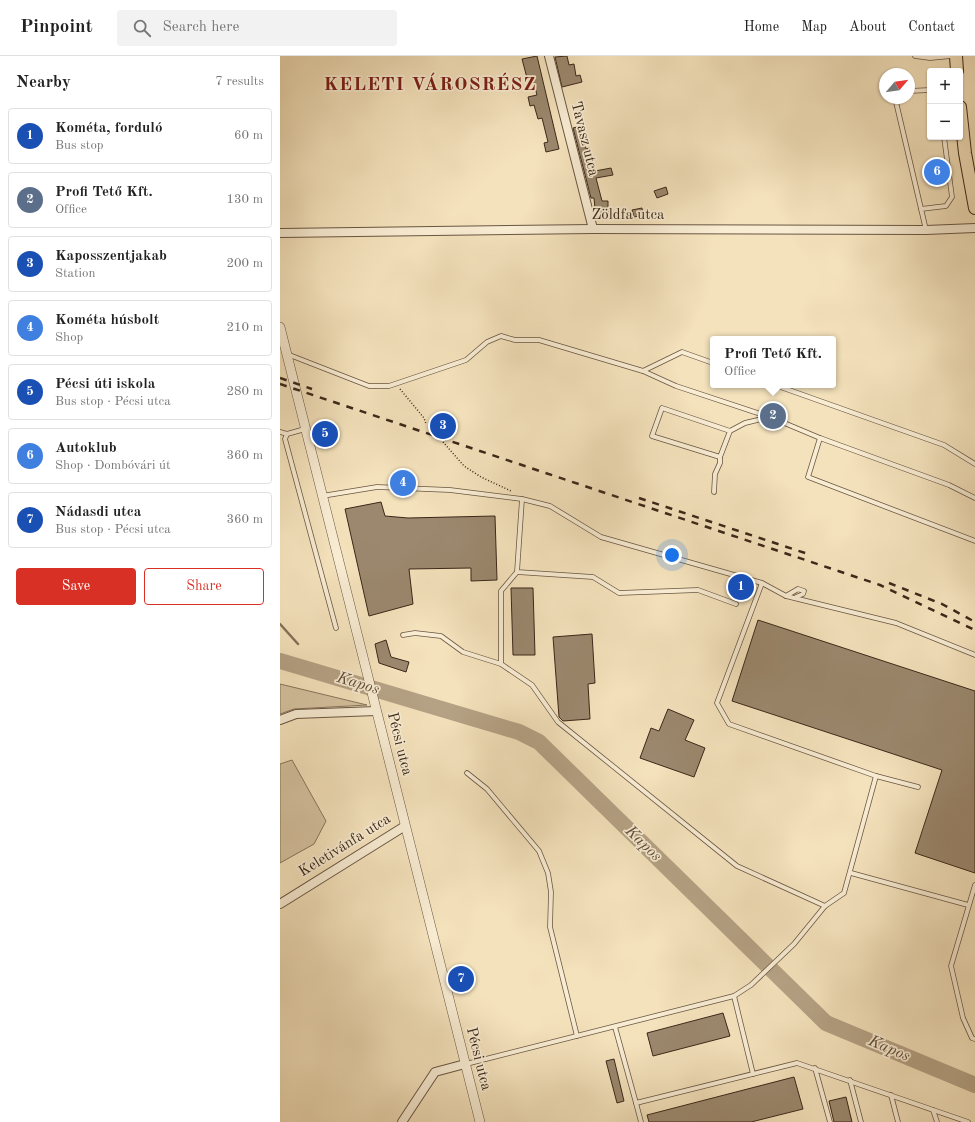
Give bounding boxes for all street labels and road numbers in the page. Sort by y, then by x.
street label: Tavasz utca [567,100,601,178]
street label: Zöldfa utca [592,208,665,223]
street label: Pécsi utca [384,711,414,778]
street label: Keletivánfa utca [296,811,394,880]
street label: Pécsi utca [463,1026,493,1093]

